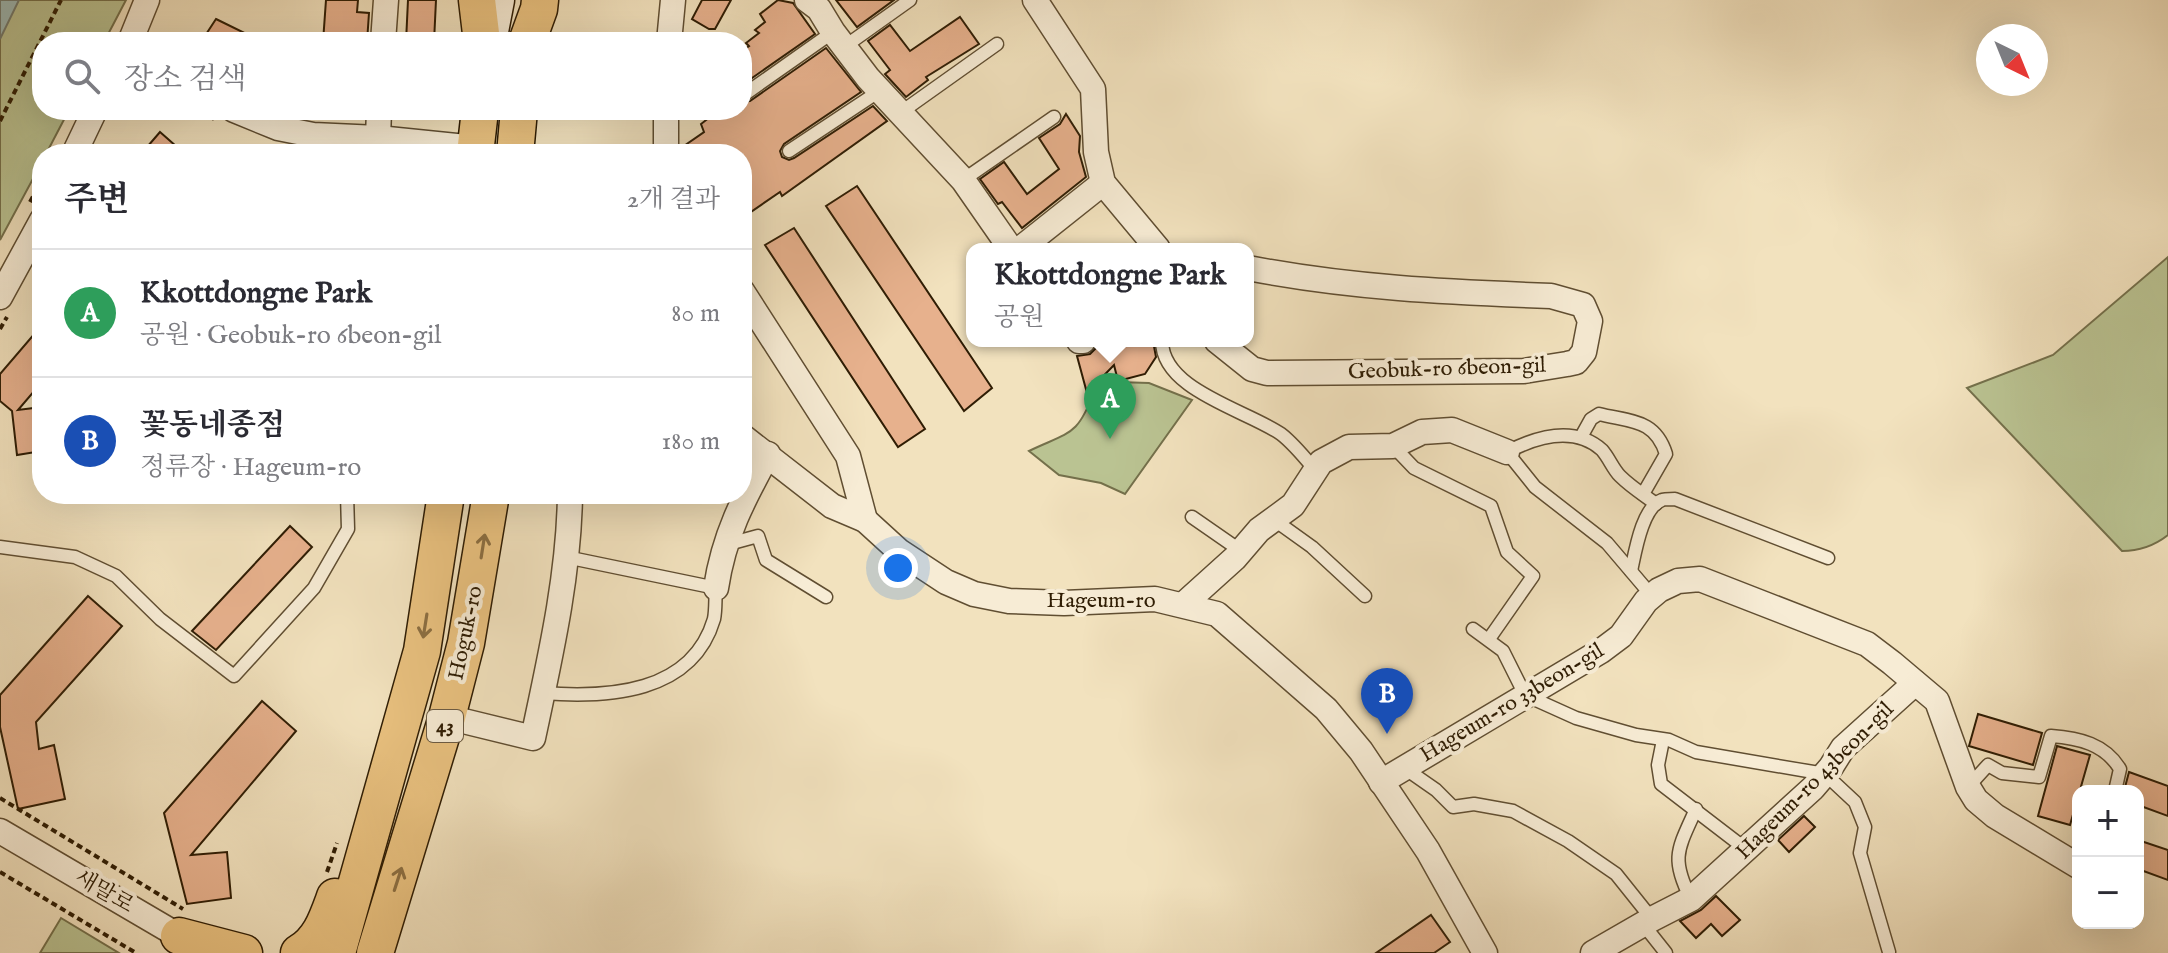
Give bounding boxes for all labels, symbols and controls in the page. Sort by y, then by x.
north arrow [1976,24,2048,96]
search box [32,32,752,120]
icon: search [60,54,104,98]
text: 장소 검색 [124,61,246,99]
text: 주변 [64,179,130,222]
text: 2개 결과 [627,183,720,216]
popup [966,243,1254,347]
text: Kkottdongne Park [994,257,1226,295]
text: Kkottdongne Park [140,275,372,313]
text: A [81,297,99,330]
text: 80 m [671,297,720,330]
text: 공원 [994,301,1044,334]
text: 공원 · Geobuk-ro 6beon-gil [140,319,441,352]
street label: Geobuk-ro 6beon-gil [1348,352,1546,386]
pin: A [1084,373,1136,439]
text: 꽃동네종점 [140,407,285,445]
text: B [81,425,99,458]
text: 180 m [662,425,720,458]
text: 정류장 · Hageum-ro [140,451,361,484]
one-way arrow [477,534,492,559]
your location [878,548,918,588]
street label: Hoguk-ro [442,583,490,683]
street label: Hageum-ro [1047,587,1156,615]
one-way arrow [417,613,432,639]
street label: Hageum-ro 33beon-gil [1415,637,1609,769]
pin: B [1361,668,1413,734]
street label: Hageum-ro 43beon-gil [1730,696,1900,866]
road number: 43 [427,710,463,742]
map controls [2072,785,2144,929]
button: + [2072,785,2144,857]
button: − [2072,857,2144,929]
street label: 새말로 [69,864,139,920]
one-way arrow [391,866,406,892]

